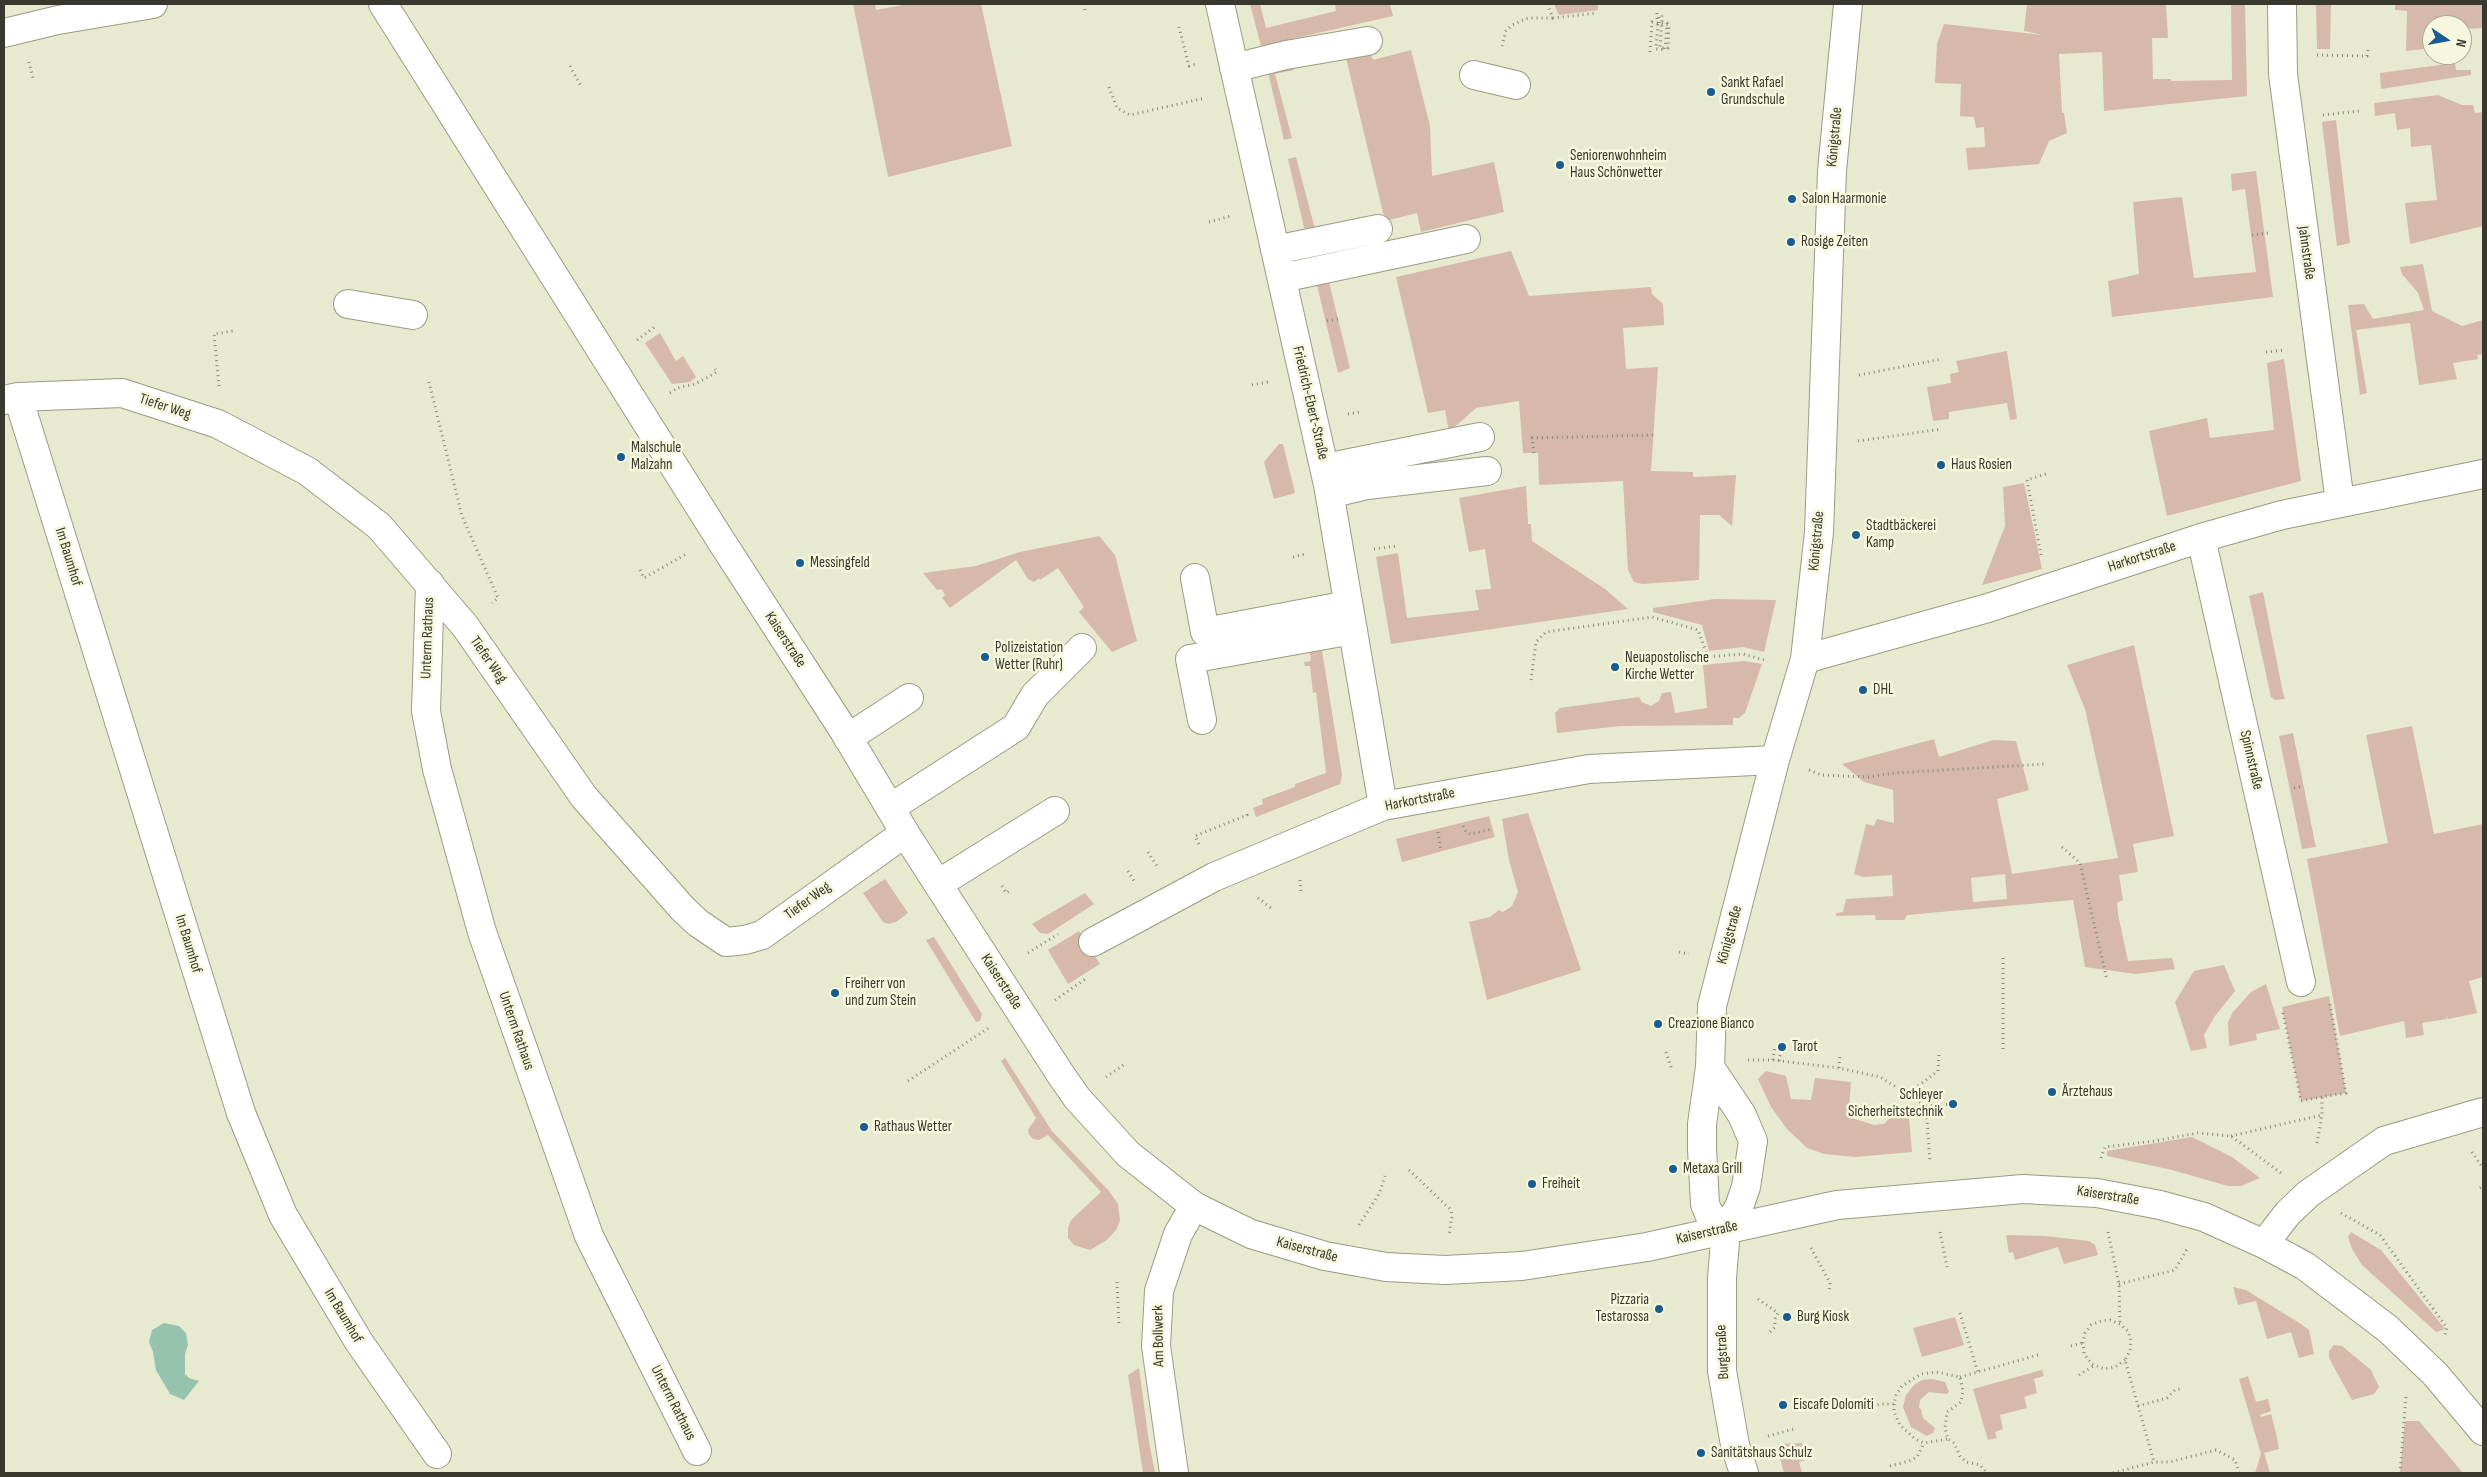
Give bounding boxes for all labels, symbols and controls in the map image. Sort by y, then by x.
north arrow [2422,15,2472,65]
text: N [2452,38,2470,48]
place label: Sankt Rafael Grundschule [1721,74,1785,109]
marker: Sankt Rafael Grundschule [1705,86,1717,98]
street label: Königstraße [1823,106,1847,168]
place label: Seniorenwohnheim Haus Schönwetter [1570,147,1667,182]
marker: Seniorenwohnheim Haus Schönwetter [1554,159,1566,171]
place label: Salon Haarmonie [1802,190,1887,208]
marker: Salon Haarmonie [1786,193,1798,205]
street label: Jahnstraße [2293,225,2319,281]
place label: Rosige Zeiten [1801,233,1868,251]
marker: Rosige Zeiten [1785,236,1797,248]
street label: Friedrich-Ebert-Straße [1288,344,1332,462]
street label: Tiefer Weg [137,390,193,424]
place label: Malschule Malzahn [631,439,681,474]
marker: Malschule Malzahn [615,451,627,463]
place label: Haus Rosien [1951,456,2012,474]
marker: Haus Rosien [1935,459,1947,471]
street label: Königstraße [1805,510,1829,572]
place label: Stadtbäckerei Kamp [1866,517,1936,552]
street label: Im Baumhof [51,526,85,588]
marker: Stadtbäckerei Kamp [1850,529,1862,541]
street label: Harkortstraße [2106,538,2178,576]
place label: Messingfeld [810,554,870,572]
marker: Messingfeld [794,557,806,569]
street label: Unterm Rathaus [418,597,438,679]
street label: Kaiserstraße [760,609,810,671]
street label: Tiefer Weg [465,633,511,687]
place label: Polizeistation Wetter (Ruhr) [995,639,1063,674]
place label: Neuapostolische Kirche Wetter [1625,649,1709,684]
marker: Polizeistation Wetter (Ruhr) [979,651,991,663]
marker: Neuapostolische Kirche Wetter [1609,661,1621,673]
place label: DHL [1873,681,1894,699]
marker: DHL [1857,684,1869,696]
street label: Spinnstraße [2235,729,2267,791]
street label: Harkortstraße [1384,784,1456,816]
street label: Tiefer Weg [781,878,835,924]
street label: Königstraße [1714,904,1746,966]
street label: Im Baumhof [171,913,205,975]
street label: Kaiserstraße [976,951,1026,1013]
place label: Freiherr von und zum Stein [845,975,916,1010]
marker: Freiherr von und zum Stein [829,987,841,999]
street label: Unterm Rathaus [494,989,538,1073]
place label: Creazione Bianco [1668,1015,1754,1033]
marker: Creazione Bianco [1652,1018,1664,1030]
place label: Tarot [1792,1038,1818,1056]
marker: Tarot [1776,1041,1788,1053]
place label: Ärztehaus [2062,1083,2113,1101]
place label: Schleyer Sicherheitstechnik [1848,1086,1943,1121]
marker: Ärztehaus [2046,1086,2058,1098]
marker: Schleyer Sicherheitstechnik [1947,1098,1959,1110]
place label: Rathaus Wetter [874,1118,952,1136]
marker: Rathaus Wetter [858,1121,870,1133]
place label: Metaxa Grill [1683,1160,1742,1178]
marker: Metaxa Grill [1667,1163,1679,1175]
place label: Freiheit [1542,1175,1580,1193]
marker: Freiheit [1526,1178,1538,1190]
street label: Kaiserstraße [2076,1182,2140,1210]
street label: Kaiserstraße [1674,1217,1740,1249]
street label: Kaiserstraße [1274,1233,1340,1267]
street label: Im Baumhof [320,1285,366,1347]
place label: Pizzaria Testarossa [1596,1291,1649,1326]
marker: Pizzaria Testarossa [1653,1303,1665,1315]
street label: Am Bollwerk [1149,1305,1169,1367]
place label: Burg Kiosk [1797,1308,1849,1326]
marker: Burg Kiosk [1781,1311,1793,1323]
street label: Burgstraße [1713,1324,1733,1380]
street label: Unterm Rathaus [646,1363,700,1443]
place label: Eiscafe Dolomiti [1793,1396,1874,1414]
marker: Eiscafe Dolomiti [1777,1399,1789,1411]
place label: Sanitätshaus Schulz [1711,1444,1812,1462]
marker: Sanitätshaus Schulz [1695,1447,1707,1459]

